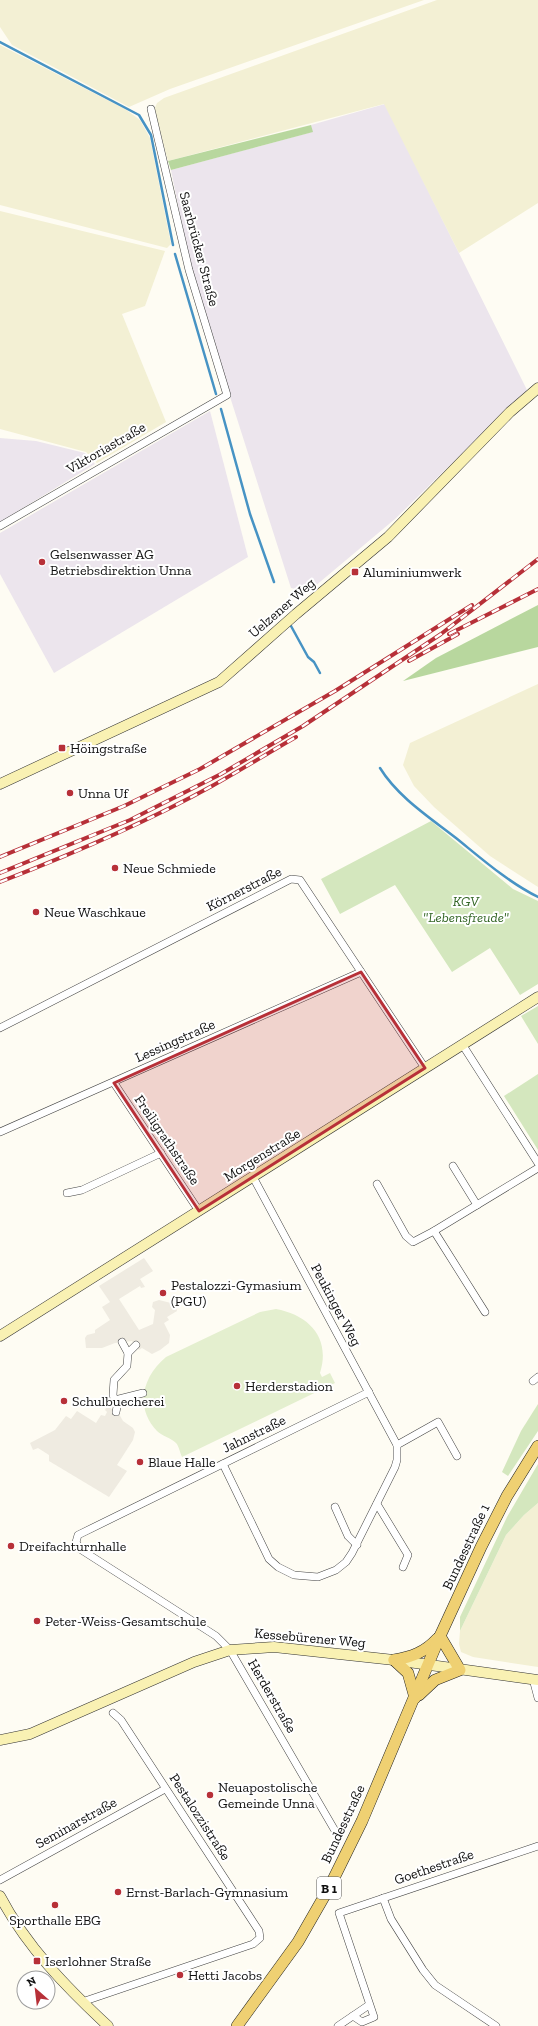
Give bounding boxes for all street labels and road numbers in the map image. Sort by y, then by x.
street label: Saarbrücker Straße [176,190,223,309]
street label: Viktoriastraße [63,418,149,478]
street label: Uelzener Weg [245,574,319,642]
street label: Körnerstraße [204,863,285,915]
street label: Lessingstraße [132,1016,218,1066]
street label: Freiligrathstraße [131,1092,204,1189]
street label: Morgenstraße [221,1125,304,1185]
street label: Peukinger Weg [307,1261,365,1349]
street label: Jahnstraße [220,1411,289,1457]
street label: Bundesstraße 1 [439,1501,494,1593]
street label: Kessebürener Weg [254,1625,367,1651]
street label: Herderstraße [244,1656,300,1736]
street label: Pestalozzistraße [166,1770,235,1864]
street label: Bundesstraße [317,1782,369,1866]
street label: Seminarstraße [32,1793,120,1852]
street label: Goethestraße [392,1845,476,1889]
road number: B 1 [317,1877,341,1899]

